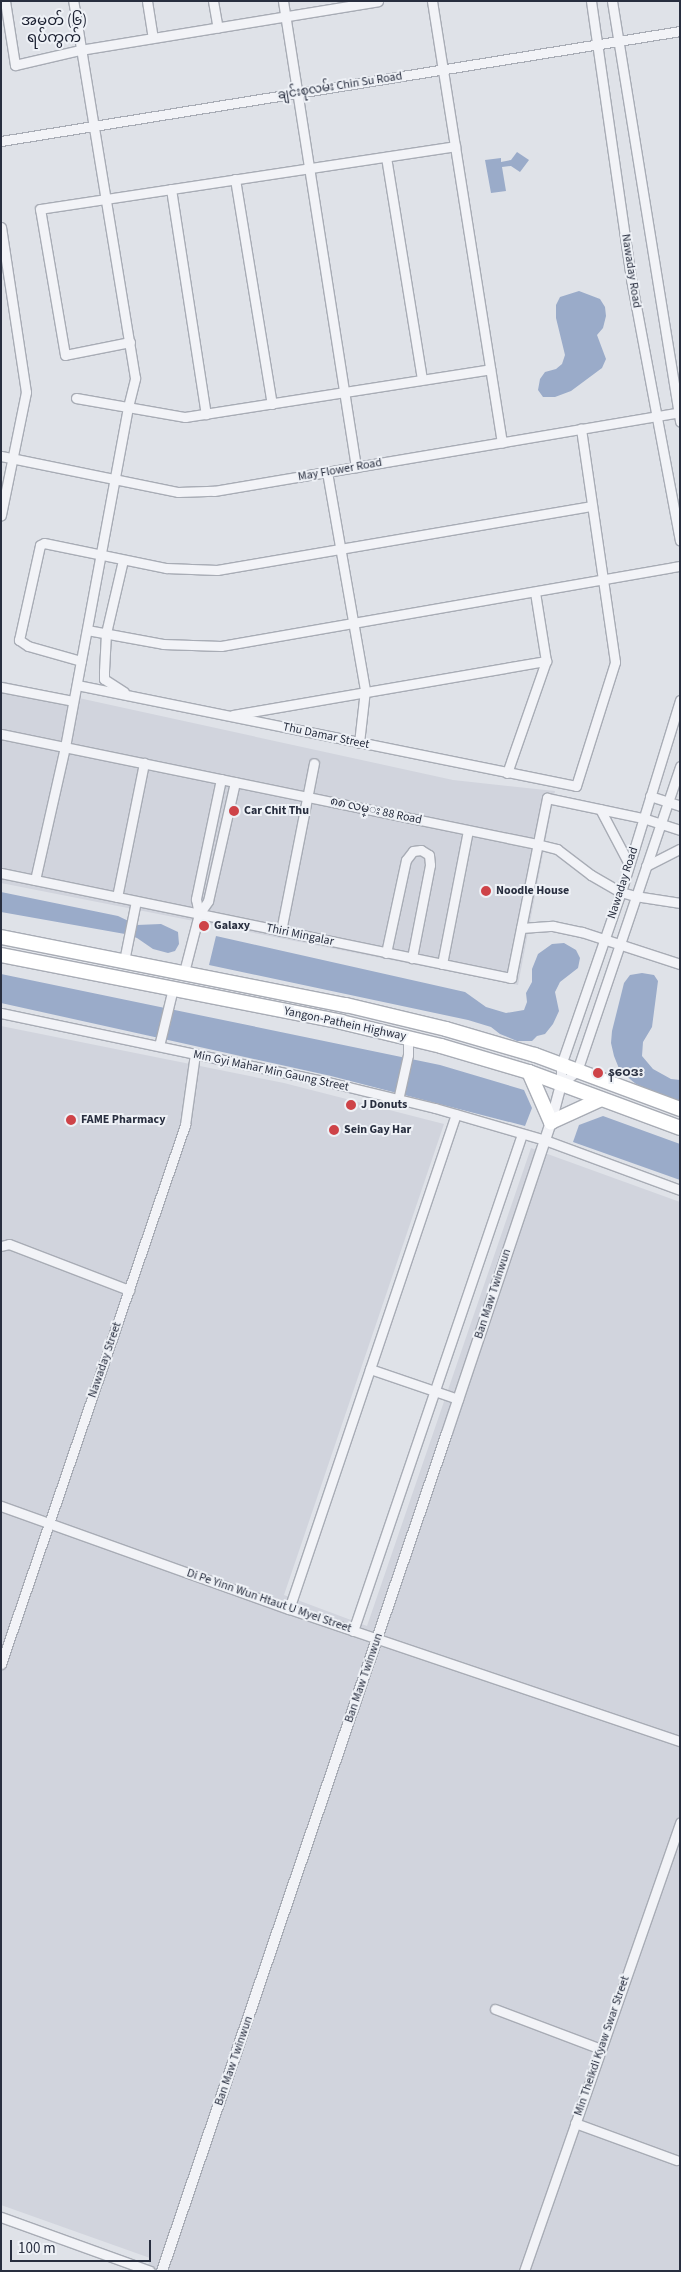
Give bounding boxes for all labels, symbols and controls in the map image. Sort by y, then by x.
district label: အမှတ် (၆) ရပ်ကွက် [21,11,87,46]
street label: ချင်းစုလမ်း Chin Su Road [277,69,403,103]
street label: Nawaday Road [618,233,644,309]
street label: May Flower Road [297,456,383,484]
street label: Thu Damar Street [281,720,371,752]
street label: ၈၈ လမ္း 88 Road [329,794,423,828]
place label: Car Chit Thu [244,804,309,818]
marker: Car Chit Thu [228,805,240,817]
street label: Nawaday Road [605,845,641,921]
place label: Noodle House [496,884,569,898]
marker: Noodle House [480,885,492,897]
place label: Galaxy [214,919,250,933]
marker: Galaxy [198,920,210,932]
street label: Thiri Mingalar [265,921,335,949]
street label: Yangon-Pathein Highway [283,1004,407,1044]
street label: Min Gyi Mahar Min Gaung Street [192,1047,350,1095]
place label: နဝေဒး [608,1066,643,1080]
marker: နဝေဒး [592,1067,604,1079]
place label: J Donuts [361,1098,407,1112]
marker: J Donuts [345,1099,357,1111]
place label: FAME Pharmacy [81,1113,165,1127]
marker: FAME Pharmacy [65,1114,77,1126]
place label: Sein Gay Har [344,1123,411,1137]
marker: Sein Gay Har [328,1124,340,1136]
street label: Ban Maw Twinwun [472,1247,514,1341]
street label: Nawaday Street [85,1320,125,1400]
street label: Di Pe Yinn Wun Htaut U Myel Street [185,1566,353,1636]
street label: Ban Maw Twinwun [342,1631,386,1725]
street label: Min Theikdi Kyaw Swar Street [571,1974,633,2118]
street label: Ban Maw Twinwun [212,2014,256,2108]
scale bar [12,2230,154,2262]
text: 100 m [18,2238,56,2259]

